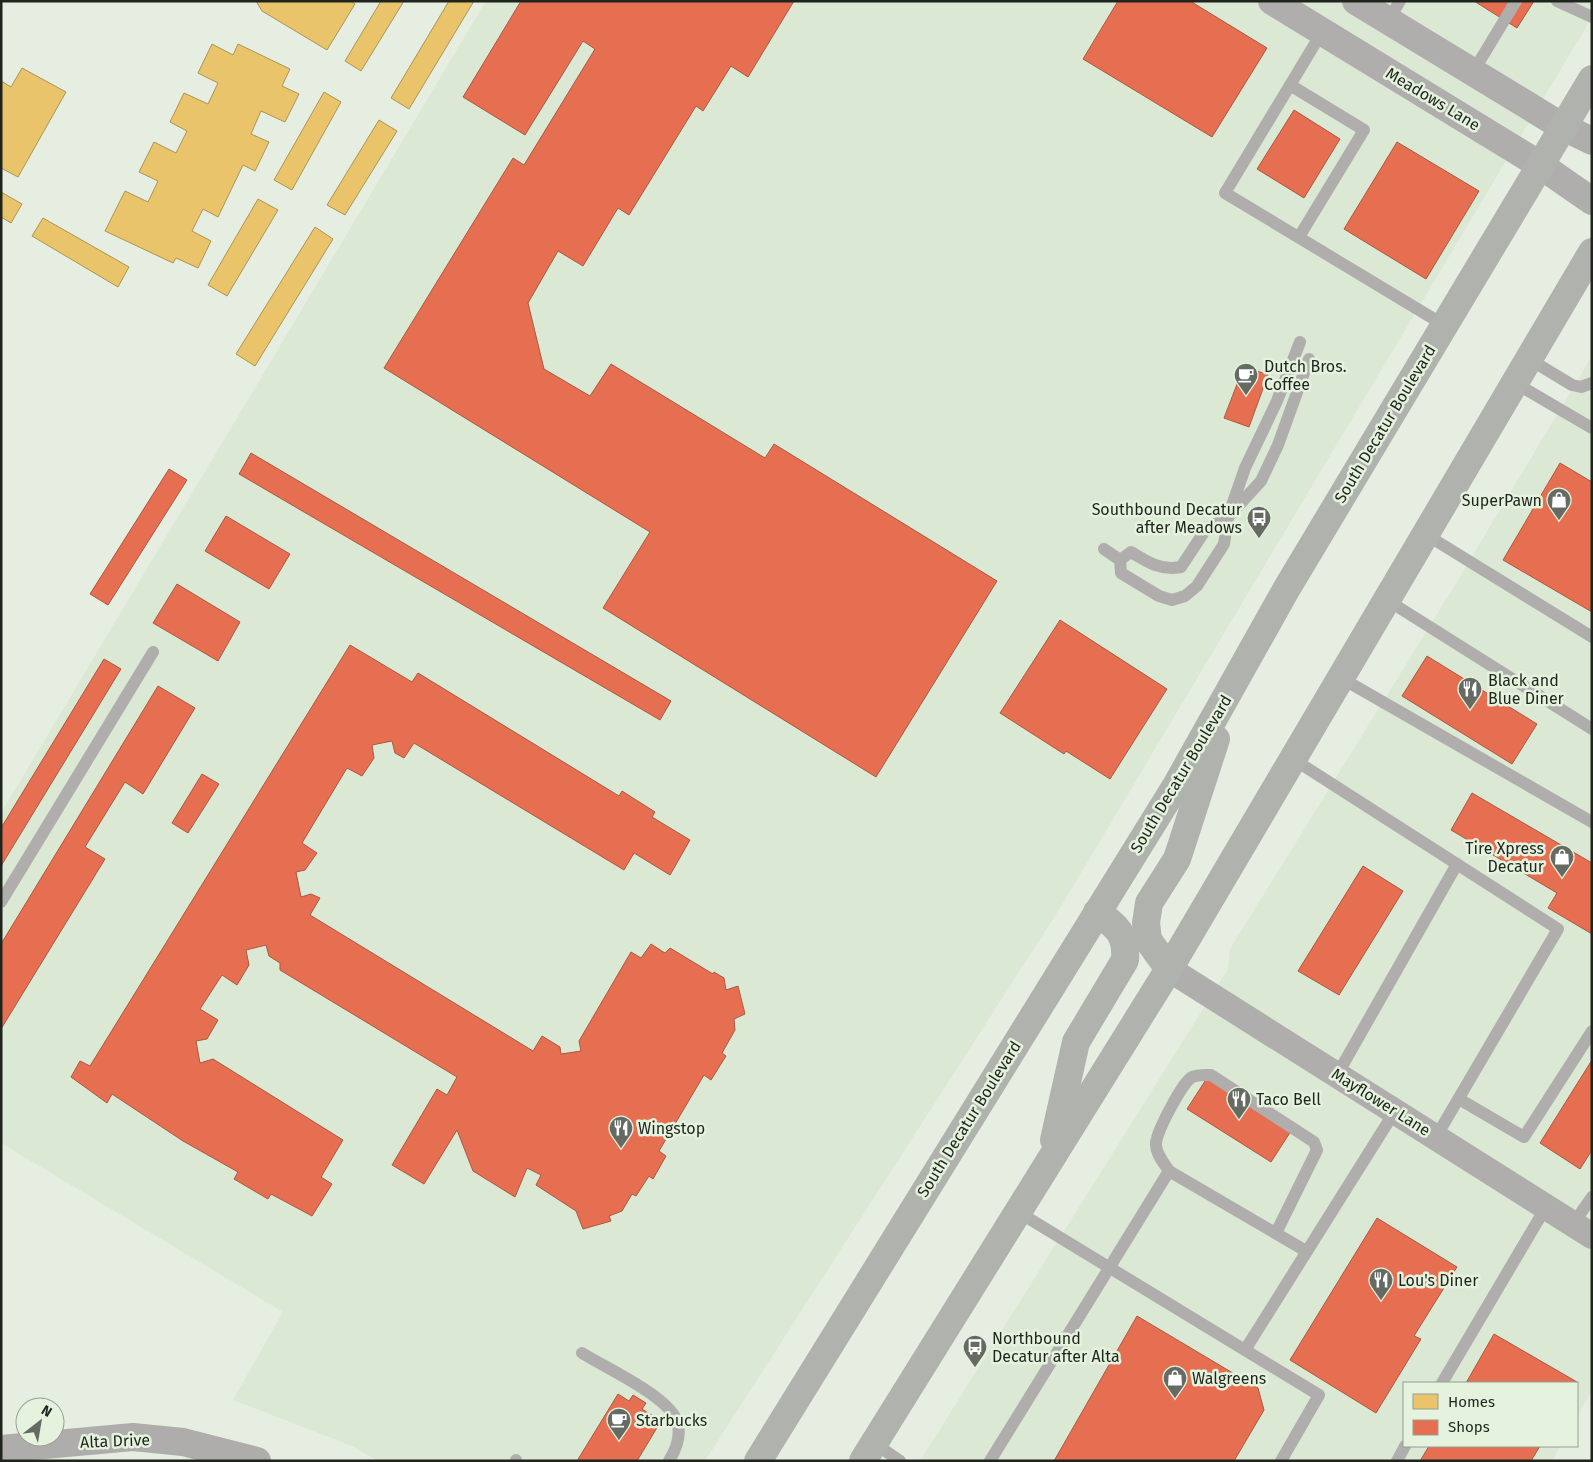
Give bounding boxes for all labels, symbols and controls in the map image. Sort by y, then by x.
street label: Meadows Lane [1382,63,1484,135]
street label: South Decatur Boulevard [1330,342,1440,506]
place label: Dutch Bros. Coffee [1264,357,1347,394]
cafe icon: Dutch Bros. Coffee [1233,362,1259,396]
shop icon: SuperPawn [1546,487,1572,521]
place label: SuperPawn [1462,491,1542,510]
place label: Southbound Decatur after Meadows [1092,500,1243,537]
bus stop icon: Southbound Decatur after Meadows [1246,505,1272,539]
place label: Black and Blue Diner [1488,671,1565,708]
restaurant icon: Black and Blue Diner [1457,676,1483,710]
street label: South Decatur Boulevard [1126,692,1236,856]
place label: Tire Xpress Decatur [1465,839,1545,876]
shop icon: Tire Xpress Decatur [1549,844,1575,878]
street label: South Decatur Boulevard [913,1037,1025,1201]
street label: Mayflower Lane [1328,1064,1434,1140]
restaurant icon: Taco Bell [1226,1086,1252,1120]
place label: Taco Bell [1256,1090,1321,1109]
restaurant icon: Wingstop [608,1115,634,1149]
place label: Wingstop [638,1119,705,1138]
restaurant icon: Lou's Diner [1368,1267,1394,1301]
place label: Lou's Diner [1398,1271,1479,1290]
place label: Northbound Decatur after Alta [992,1329,1120,1366]
bus stop icon: Northbound Decatur after Alta [962,1334,988,1368]
shop icon: Walgreens [1162,1365,1188,1399]
place label: Walgreens [1192,1369,1266,1388]
legend [1403,1382,1578,1447]
text: Homes [1448,1393,1495,1411]
north arrow [15,1397,65,1447]
text: N [38,1402,55,1421]
cafe icon: Starbucks [606,1407,632,1441]
place label: Starbucks [636,1411,707,1430]
text: Shops [1448,1418,1490,1436]
street label: Alta Drive [80,1430,150,1452]

